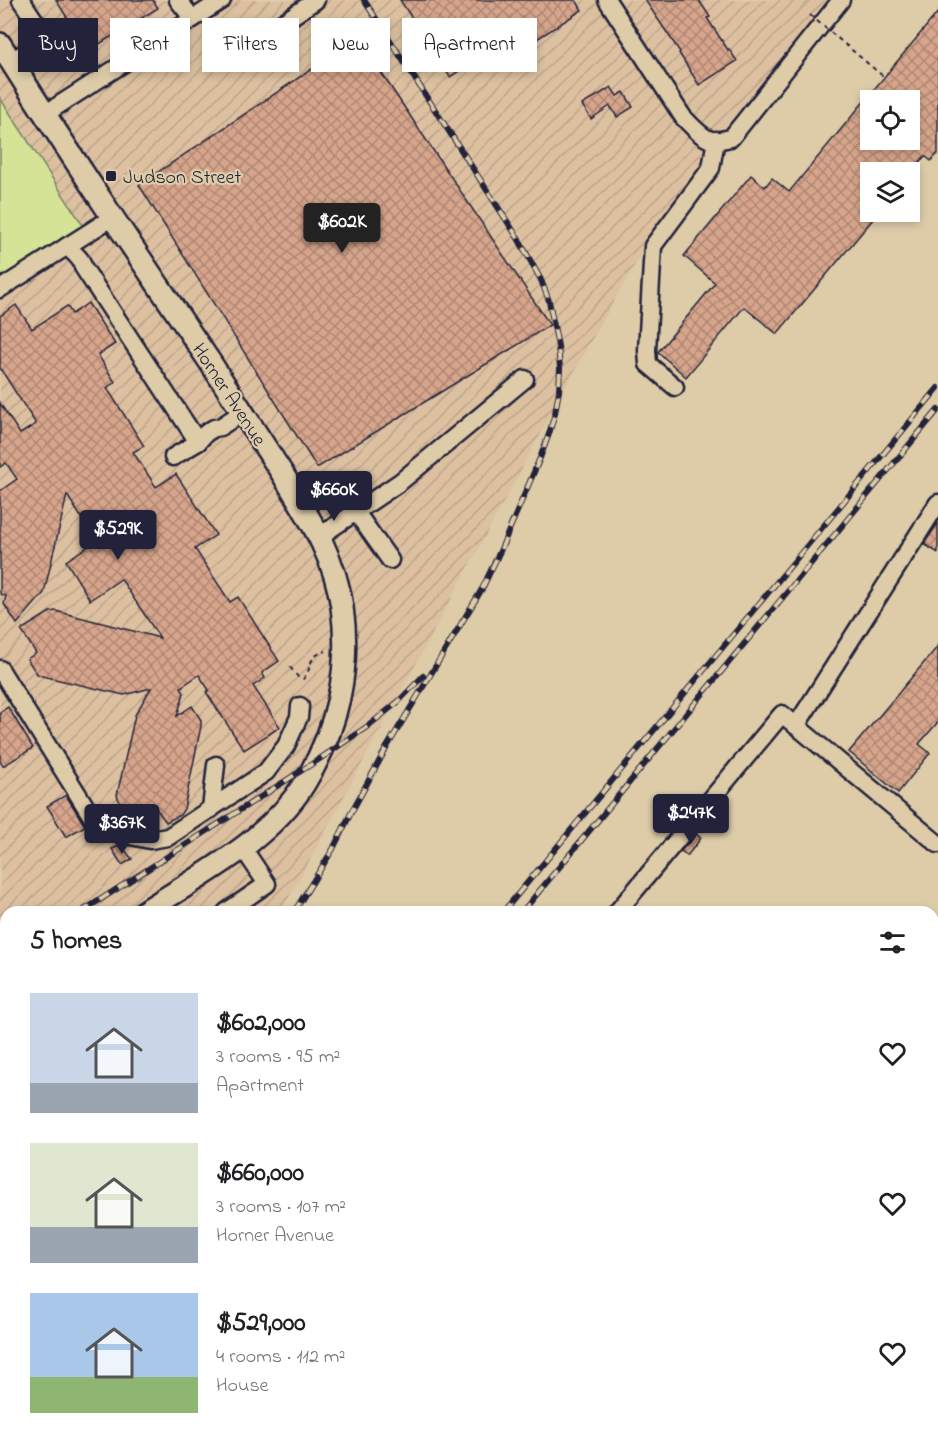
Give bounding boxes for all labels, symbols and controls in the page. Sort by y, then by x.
chip: Buy [18,18,98,72]
chip: Rent [110,18,190,72]
chip: Filters [202,18,299,72]
chip: New [311,18,390,72]
chip: Apartment [402,18,537,72]
map controls [860,90,920,222]
button: locate [860,90,920,150]
button: layers [860,162,920,222]
place label: Judson Street [123,164,241,193]
marker: Judson Street [104,169,118,183]
pin: $602K [300,203,384,254]
text: $602K [317,208,367,237]
street label: Horner Avenue [184,338,272,453]
pin: $660K [292,471,376,522]
text: $660K [310,476,358,505]
pin: $529K [76,510,160,561]
text: $529K [93,515,143,544]
pin: $247K [649,794,733,845]
text: $247K [667,799,715,828]
pin: $367K [80,804,164,855]
text: $367K [98,809,146,838]
text: 5 homes [30,923,122,961]
icon: filters [876,926,909,959]
text: $602,000 [216,1005,306,1043]
icon: home [78,1017,150,1089]
icon: heart [876,1037,909,1070]
text: 3 rooms · 95 m² [216,1043,340,1072]
text: Apartment [216,1072,304,1101]
text: $660,000 [216,1155,304,1193]
icon: home [78,1167,150,1239]
icon: heart [876,1187,909,1220]
text: 3 rooms · 107 m² [216,1193,346,1222]
text: Horner Avenue [216,1222,334,1251]
text: $529,000 [216,1305,306,1343]
icon: home [78,1317,150,1389]
icon: heart [876,1337,909,1370]
text: 4 rooms · 112 m² [216,1343,345,1372]
text: House [216,1372,269,1401]

